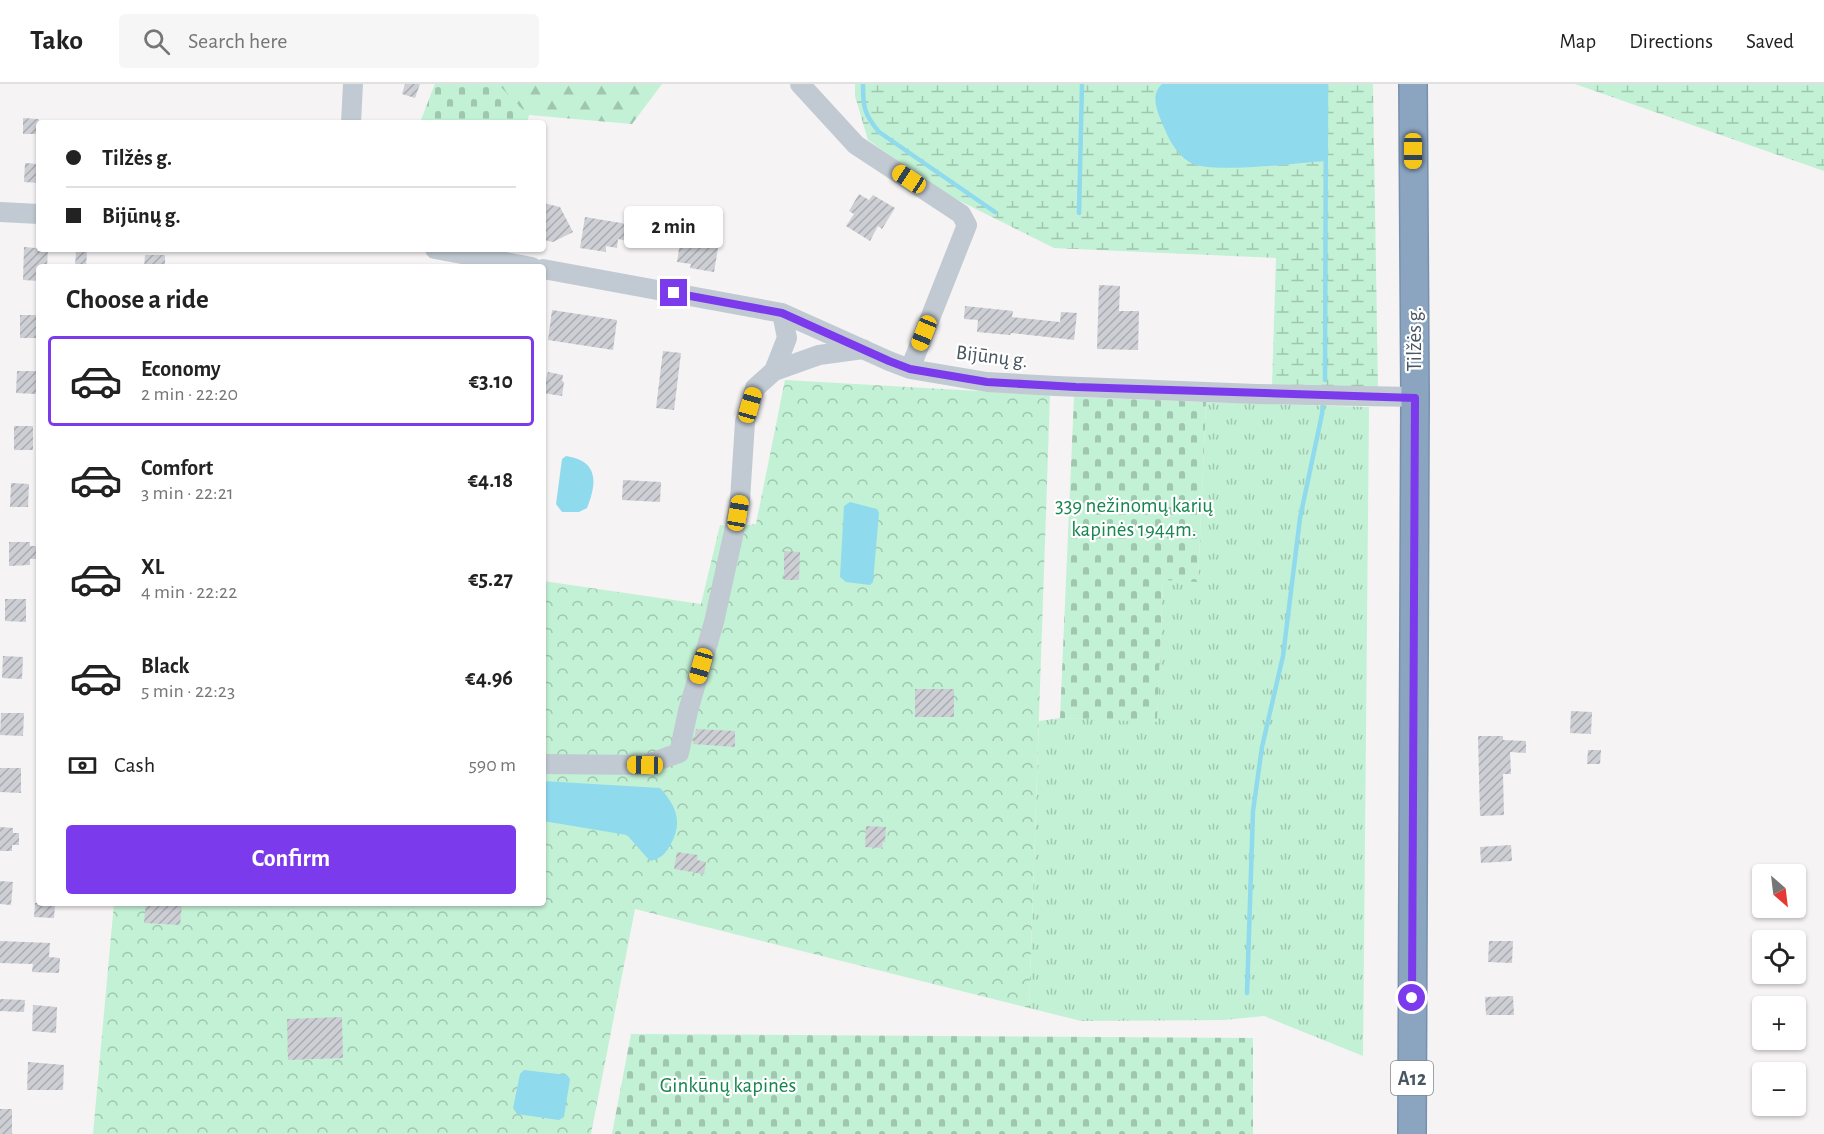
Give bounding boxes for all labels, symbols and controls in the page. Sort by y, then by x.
search box [119,14,539,68]
icon: search [140,25,173,58]
text: Tako [30,27,83,55]
text: Search here [188,30,288,52]
text: Map [1560,31,1596,52]
text: Directions [1629,31,1713,52]
text: Saved [1746,31,1794,52]
car [1404,133,1422,169]
text: Tilžės g. [102,147,172,169]
car [889,162,929,196]
text: Bijūnų g. [102,205,181,227]
callout: 2 min [624,206,724,248]
text: 2 min [651,217,696,237]
route end [660,279,687,306]
text: Choose a ride [66,286,209,313]
street label: Tilžės g. [1404,307,1425,371]
car [909,313,939,353]
street label: Bijūnų g. [955,342,1029,371]
icon: car [69,354,123,408]
text: Economy [141,358,221,380]
text: €3.10 [469,370,513,392]
text: 2 min · 22:20 [141,384,238,404]
car [736,385,764,425]
icon: car [69,453,123,507]
text: Comfort [141,457,213,479]
text: €4.18 [468,469,513,491]
text: 3 min · 22:21 [141,483,234,503]
car [726,494,750,532]
park label: 339 nežinomų karių kapinės 1944m. [1055,495,1213,540]
icon: car [69,552,123,606]
text: XL [141,556,164,578]
text: €5.27 [468,568,513,590]
text: 4 min · 22:22 [141,582,237,602]
car [687,646,715,686]
icon: car [69,651,123,705]
text: Black [141,655,189,677]
text: €4.96 [465,667,513,689]
text: 5 min · 22:23 [141,681,235,701]
icon: cash [66,749,99,782]
text: Cash [114,754,155,776]
text: 590 m [468,755,516,775]
car [627,756,663,774]
button: Confirm [66,825,516,894]
north arrow [1752,864,1806,918]
map controls [1752,864,1806,1116]
button: locate [1752,930,1806,984]
route start [1398,984,1425,1011]
button: + [1752,996,1806,1050]
road number: A12 [1391,1061,1433,1095]
button: − [1752,1062,1806,1116]
park label: Ginkūnų kapinės [660,1075,796,1096]

